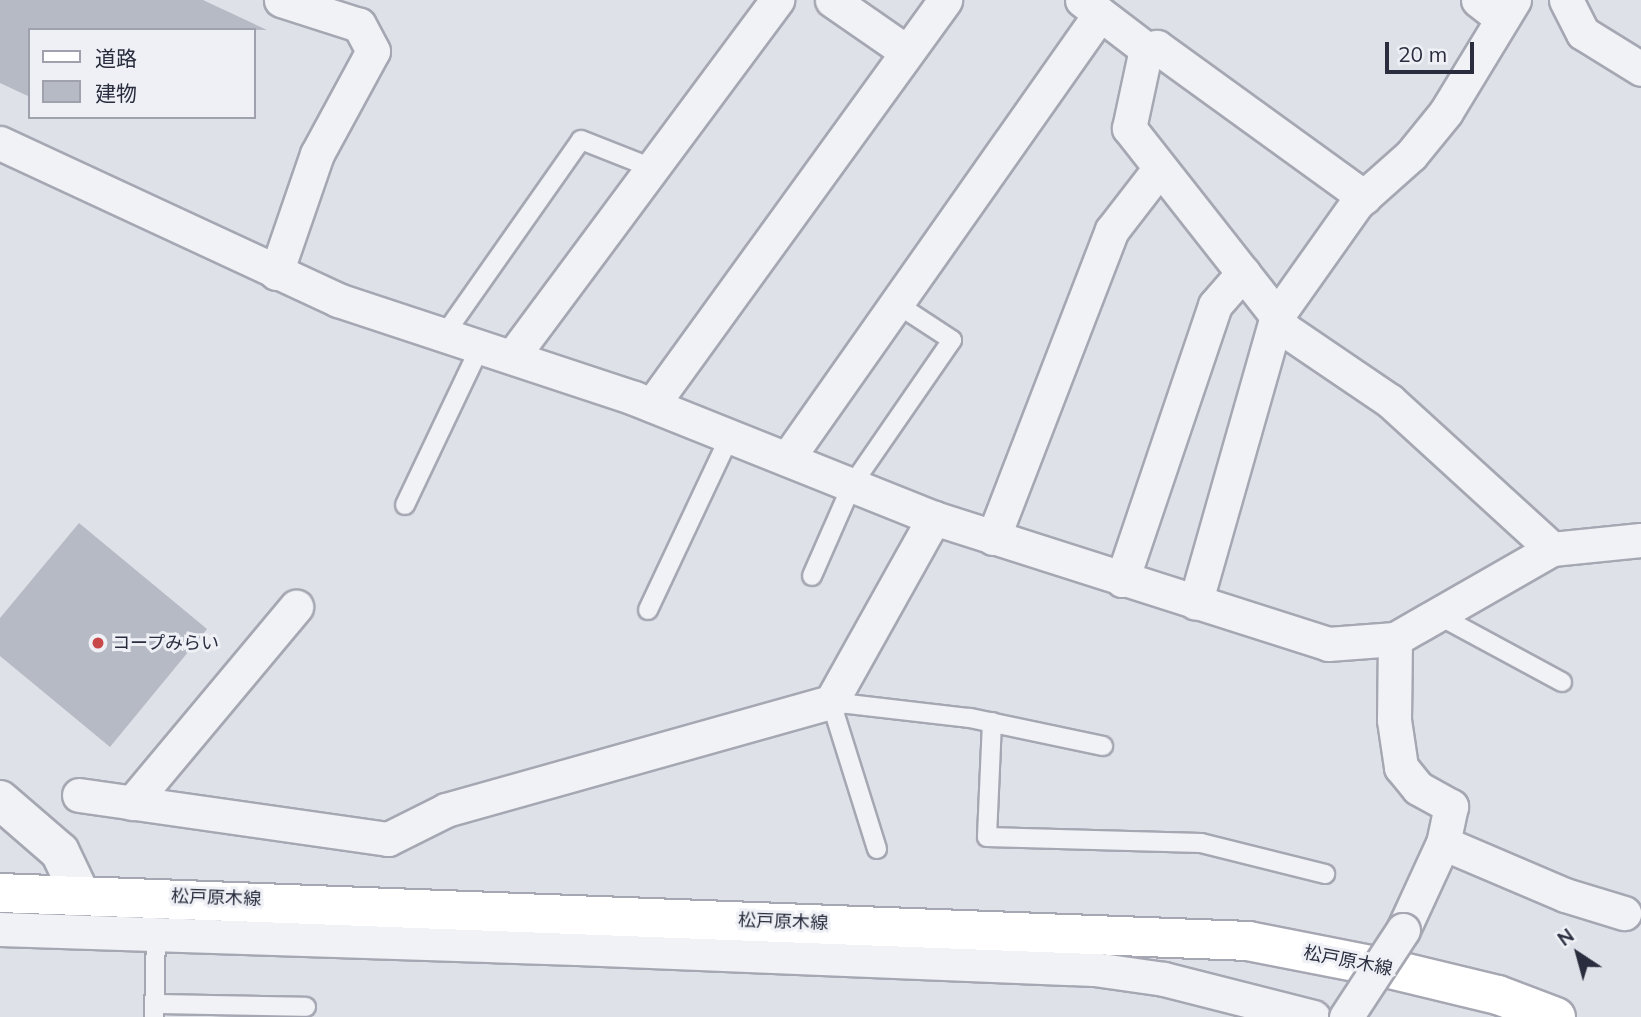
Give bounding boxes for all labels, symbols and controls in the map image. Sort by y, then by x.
legend [28,28,256,119]
scale bar [1389,28,1478,72]
text: 20 m [1398,41,1447,67]
text: 道路 [95,45,137,71]
text: 建物 [95,80,137,106]
place label: コープみらい [112,632,220,654]
marker: コープみらい [90,635,106,651]
street label: 松戸原木線 [171,886,261,910]
street label: 松戸原木線 [738,910,828,934]
north arrow [1543,919,1613,989]
text: N [1553,923,1579,951]
street label: 松戸原木線 [1302,942,1394,980]

